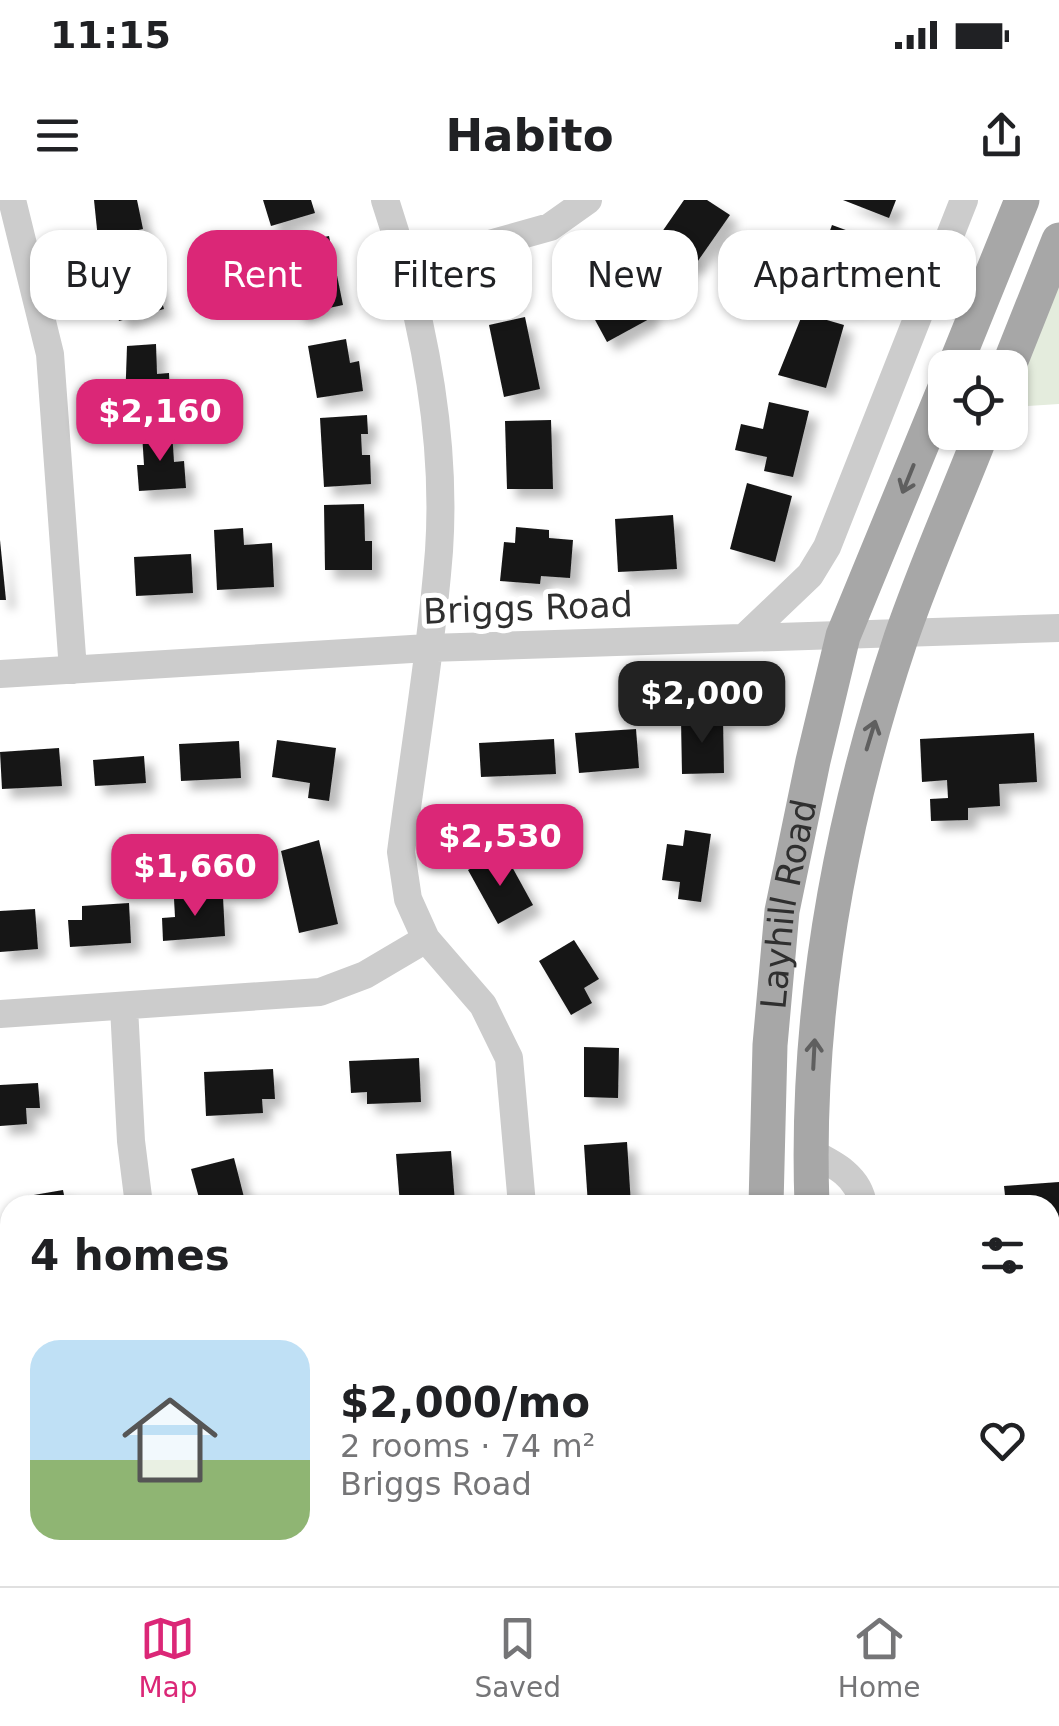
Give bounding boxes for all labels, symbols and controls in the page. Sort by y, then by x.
text: 11:15 [50,13,171,57]
icon: menu [30,108,85,163]
icon: share [974,108,1029,163]
text: Habito [445,109,614,162]
chip: Buy [30,230,167,320]
chip: Rent [187,230,337,320]
chip: Filters [357,230,532,320]
chip: New [552,230,698,320]
chip: Apartment [718,230,976,320]
map controls [928,350,1028,450]
button: locate [928,350,1028,450]
pin: $2,160 [79,379,241,464]
text: $2,160 [98,392,222,430]
one-way arrow [898,463,916,493]
street label: Briggs Road [422,584,634,632]
pin: $2,000 [621,661,783,746]
text: $2,000 [640,674,764,712]
one-way arrow [863,720,881,751]
street label: Layhill Road [753,796,825,1011]
pin: $2,530 [419,804,581,889]
text: $2,530 [438,817,562,855]
pin: $1,660 [114,834,276,919]
text: $1,660 [133,847,257,885]
one-way arrow [805,1039,824,1071]
icon: filters [975,1228,1030,1283]
text: 4 homes [30,1231,230,1280]
text: $2,000/mo [340,1378,590,1427]
icon: home [110,1380,230,1500]
icon: heart [975,1413,1030,1468]
text: 2 rooms · 74 m² [340,1427,595,1465]
text: Briggs Road [340,1465,532,1503]
tab: Map [138,1611,198,1704]
tab: Saved [474,1611,561,1704]
tab: Home [838,1611,921,1704]

